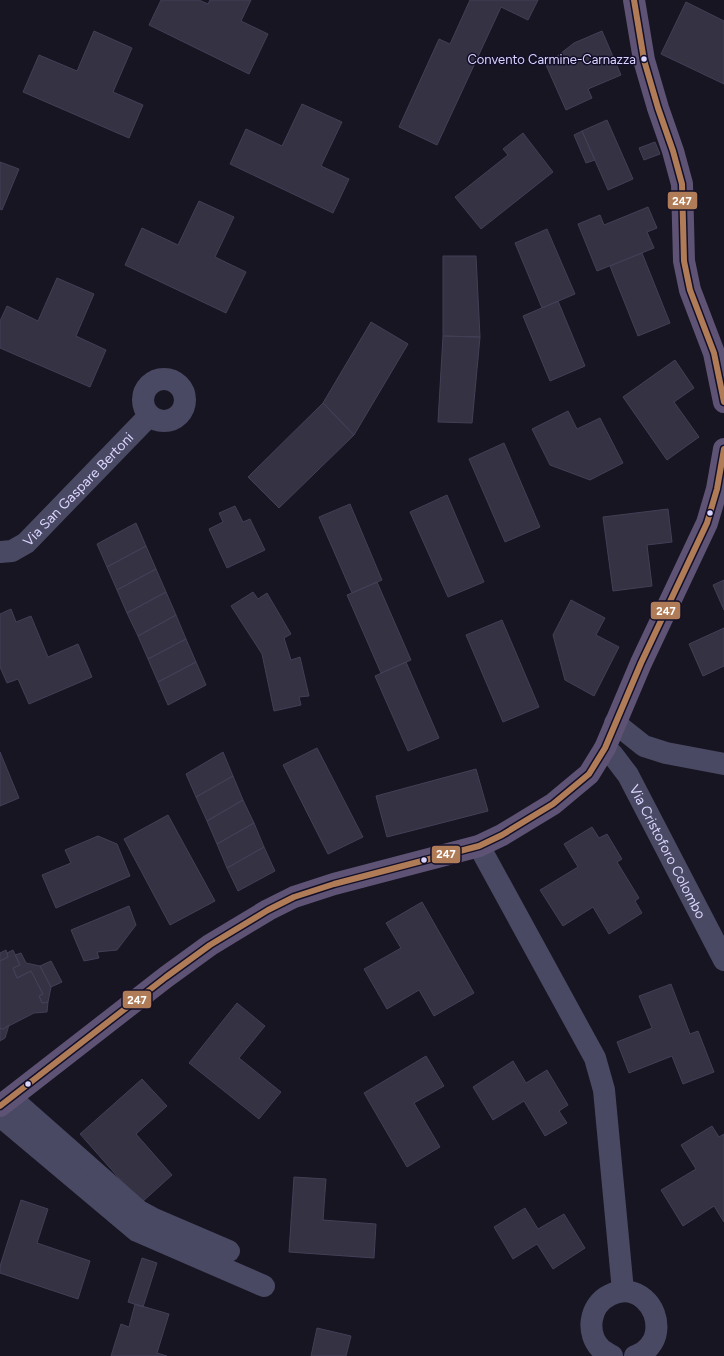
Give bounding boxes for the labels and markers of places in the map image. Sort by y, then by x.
place label: Convento Carmine-Carnazza [467,52,636,67]
marker: Convento Carmine-Carnazza [639,54,649,64]
unlabelled marker [705,508,715,518]
unlabelled marker [419,855,429,865]
unlabelled marker [23,1079,33,1089]

